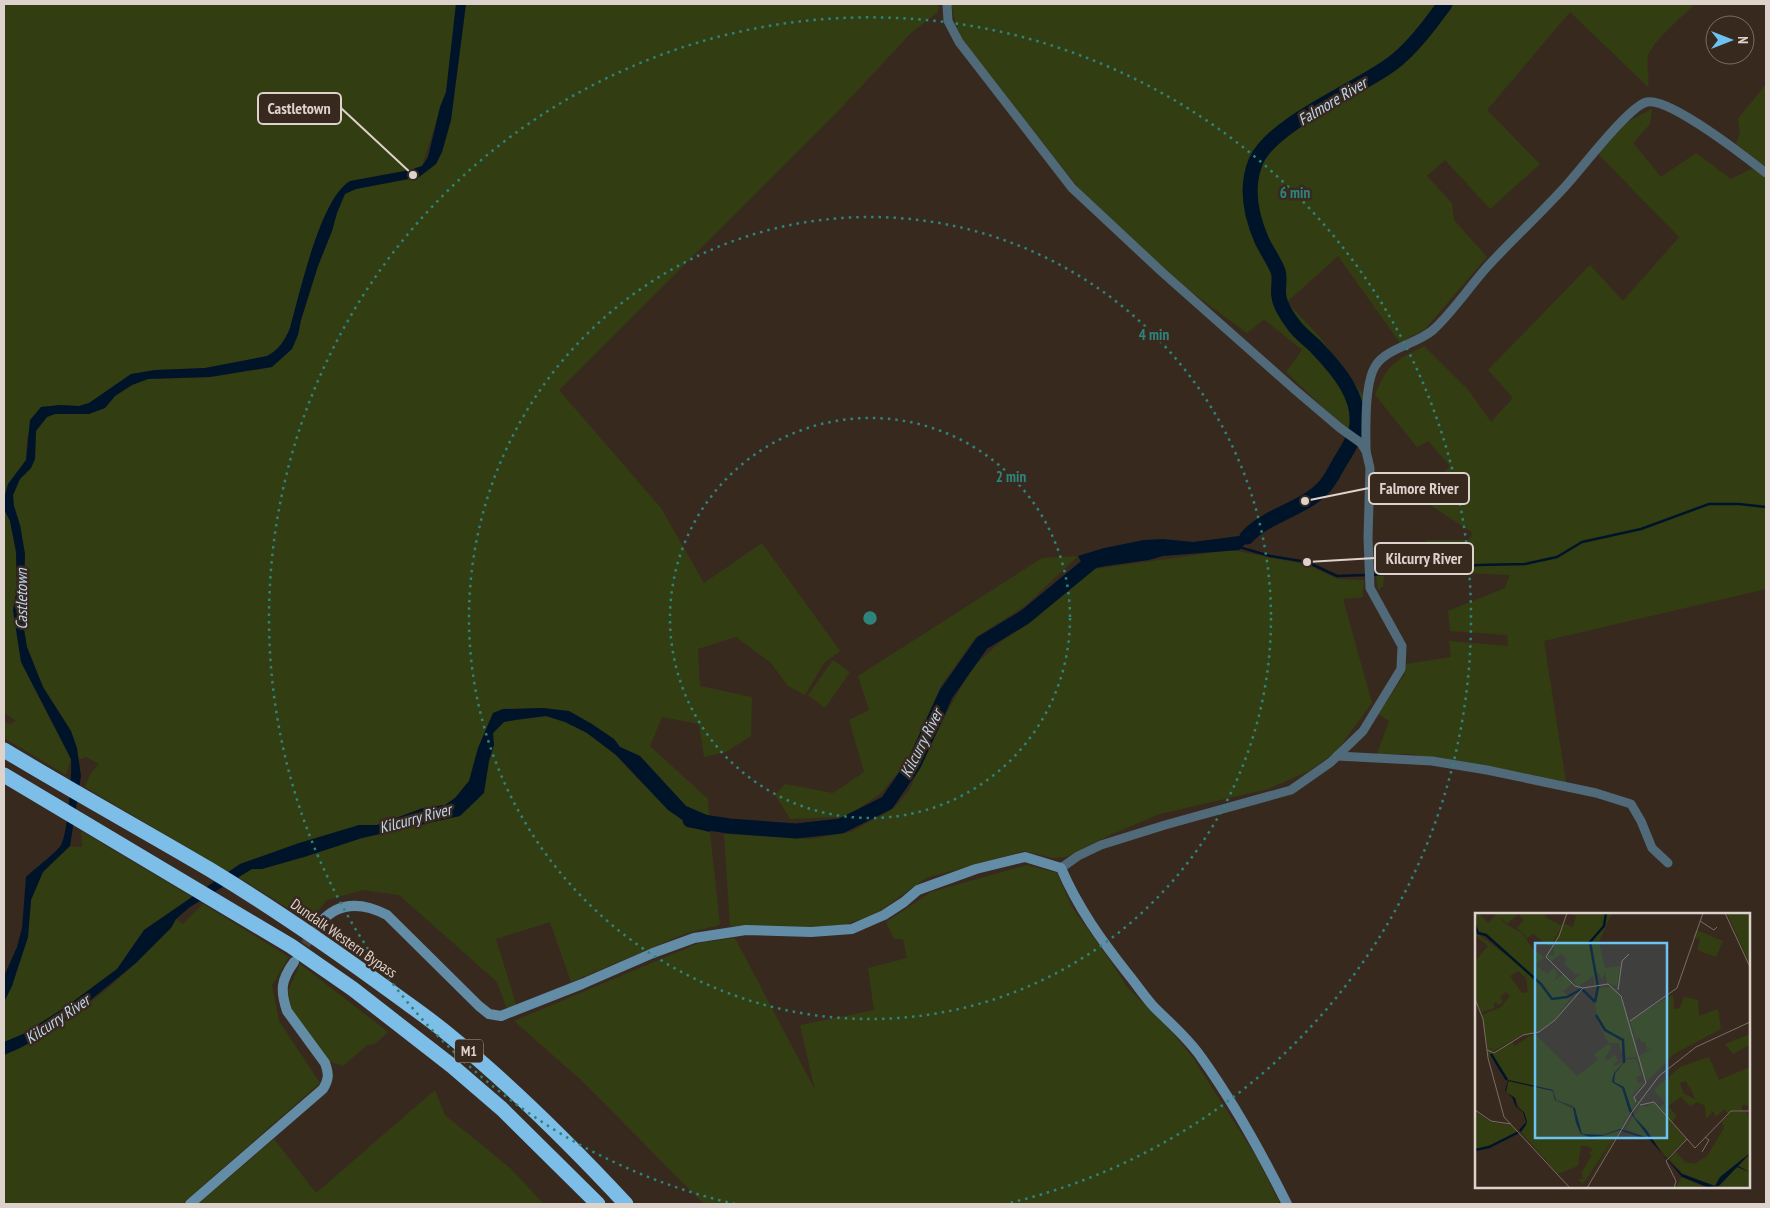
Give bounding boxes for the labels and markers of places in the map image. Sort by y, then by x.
callout: Castletown [258,93,341,124]
callout: Falmore River [1369,473,1469,504]
callout: Kilcurry River [1375,543,1473,574]
centre of rings [861,609,879,627]

